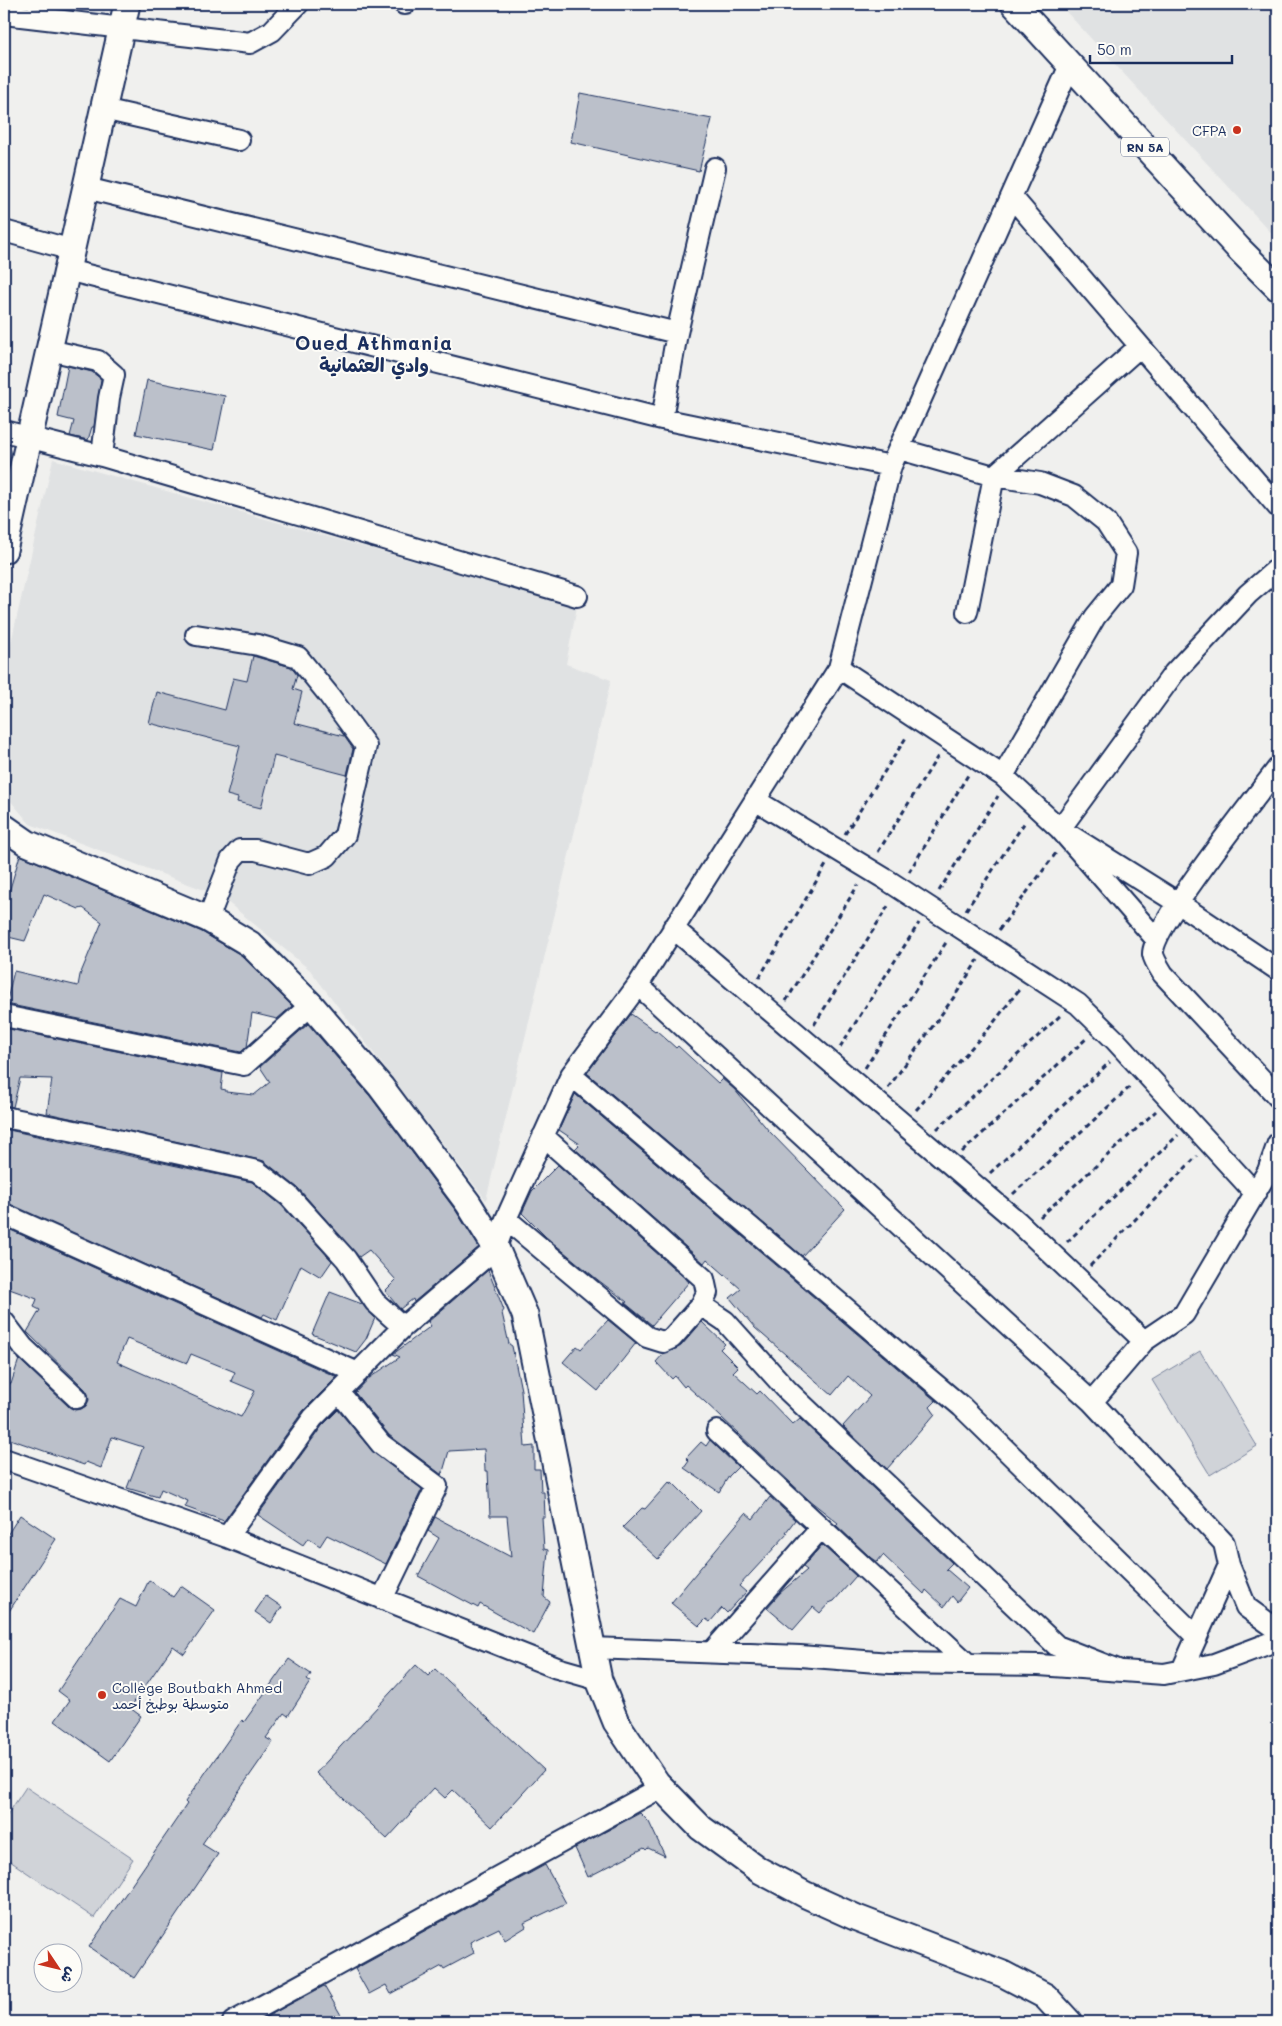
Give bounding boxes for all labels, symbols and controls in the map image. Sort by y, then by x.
scale bar [1090,32,1232,64]
text: 50 m [1097,39,1132,59]
place label: CFPA [1192,121,1227,140]
marker: CFPA [1231,124,1243,136]
road number: RN 5A [1121,138,1169,156]
district label: Oued Athmania وادي العثمانية [295,330,453,380]
place label: Collège Boutbakh Ahmed متوسطة بوطبخ أحمد [112,1678,282,1714]
marker: Collège Boutbakh Ahmed متوسطة بوطبخ أحمد [96,1689,108,1701]
north arrow [32,1944,82,1994]
text: ش [57,1964,81,1988]

